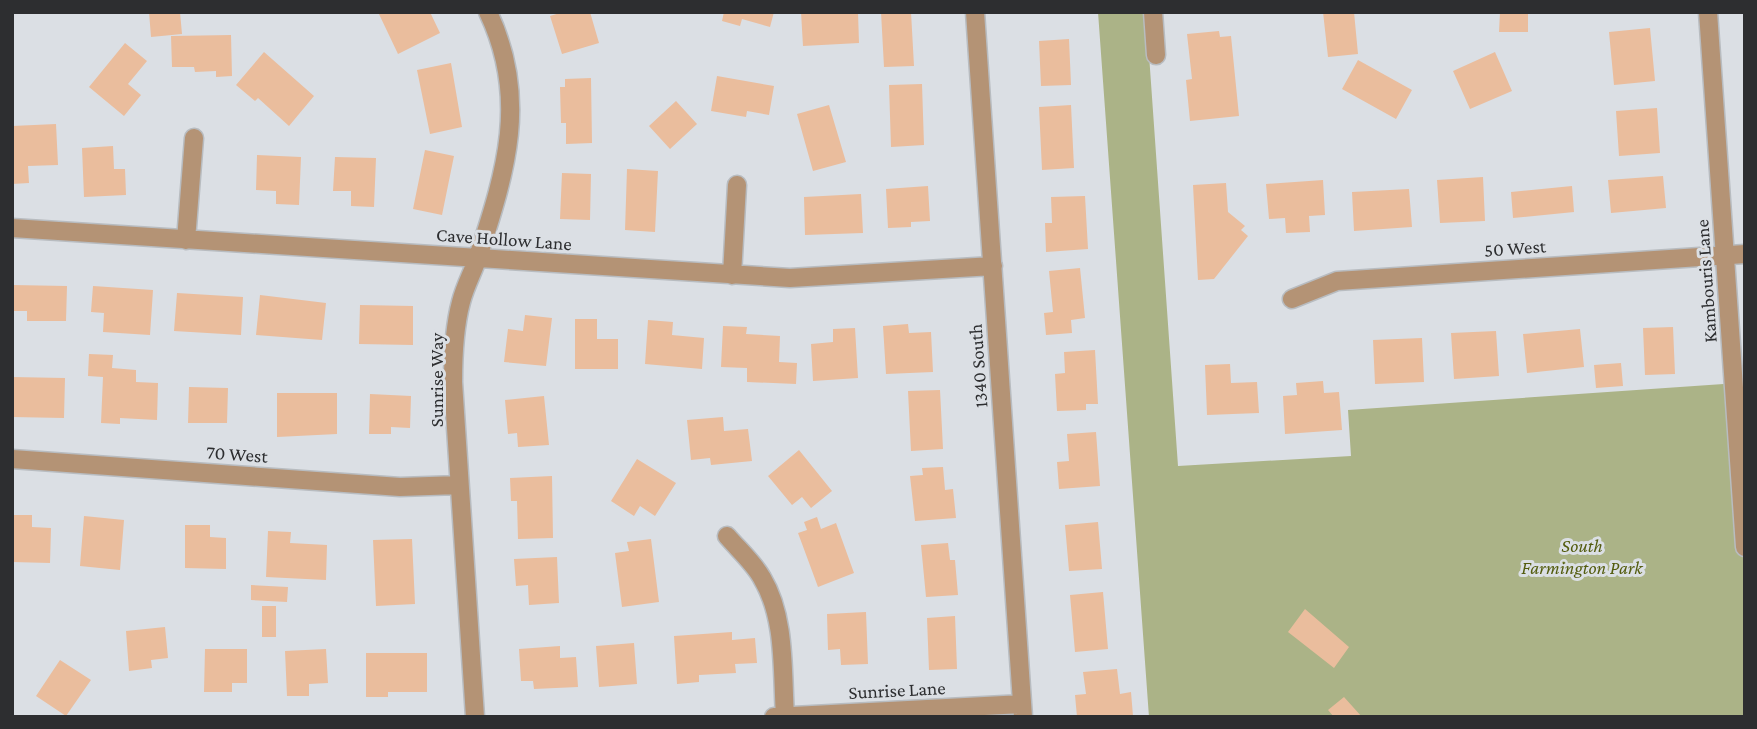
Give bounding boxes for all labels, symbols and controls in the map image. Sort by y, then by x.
street label: Kambouris Lane [1691,219,1721,343]
street label: Cave Hollow Lane [435,224,573,254]
street label: 50 West [1483,235,1547,261]
street label: 1340 South [965,323,991,409]
street label: Sunrise Way [426,333,447,427]
street label: 70 West [206,441,269,467]
park label: South Farmington Park [1521,535,1643,578]
street label: Sunrise Lane [848,677,946,703]

